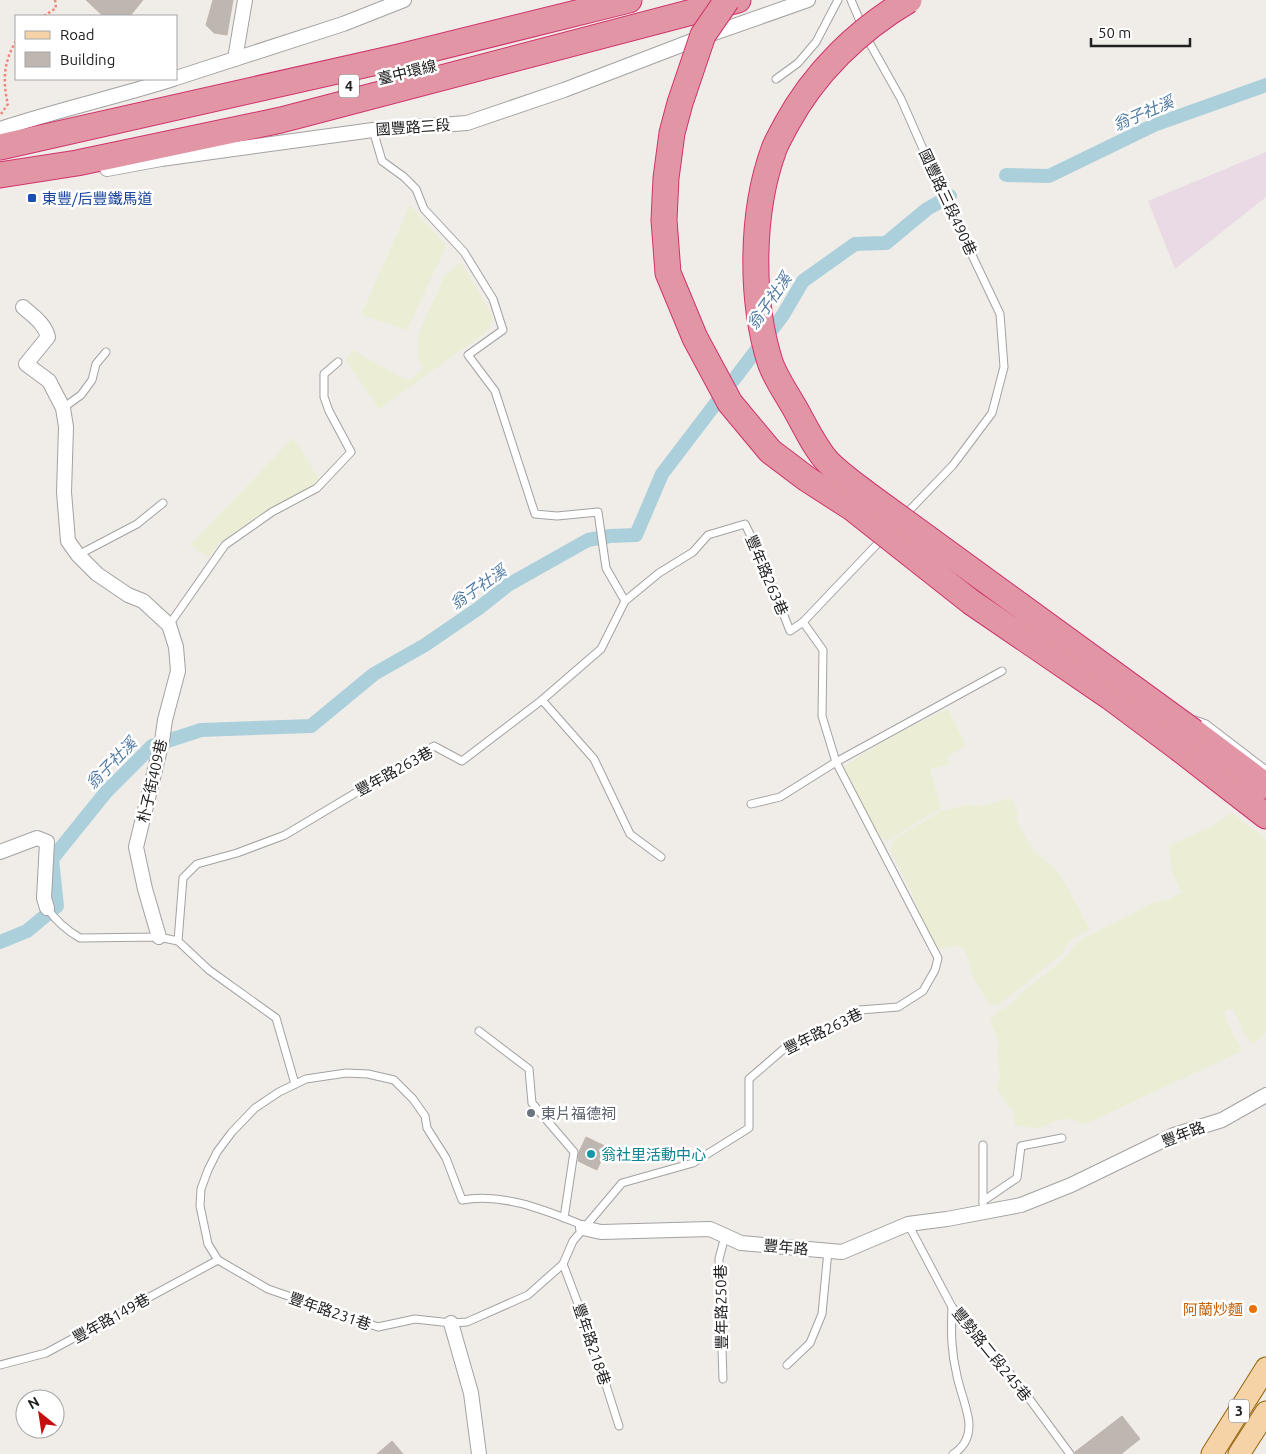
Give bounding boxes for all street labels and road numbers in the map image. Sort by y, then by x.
street label: 臺中環線 [376,56,438,88]
road number: 4 [339,74,359,98]
street label: 國豐路三段 [375,116,451,138]
street label: 國豐路三段490巷 [916,146,980,258]
street label: 豐年路263巷 [742,532,792,618]
street label: 朴子街409巷 [134,737,170,825]
street label: 豐年路263巷 [353,743,435,799]
street label: 豐年路263巷 [781,1005,865,1057]
street label: 豐年路 [1159,1118,1207,1150]
street label: 豐年路 [763,1237,809,1257]
street label: 豐年路250巷 [712,1264,730,1350]
street label: 豐年路231巷 [287,1289,373,1333]
street label: 豐年路149巷 [70,1290,152,1346]
street label: 豐年路218巷 [570,1301,614,1387]
street label: 豐勢路二段245巷 [949,1304,1035,1404]
road number: 3 [1229,1400,1249,1422]

